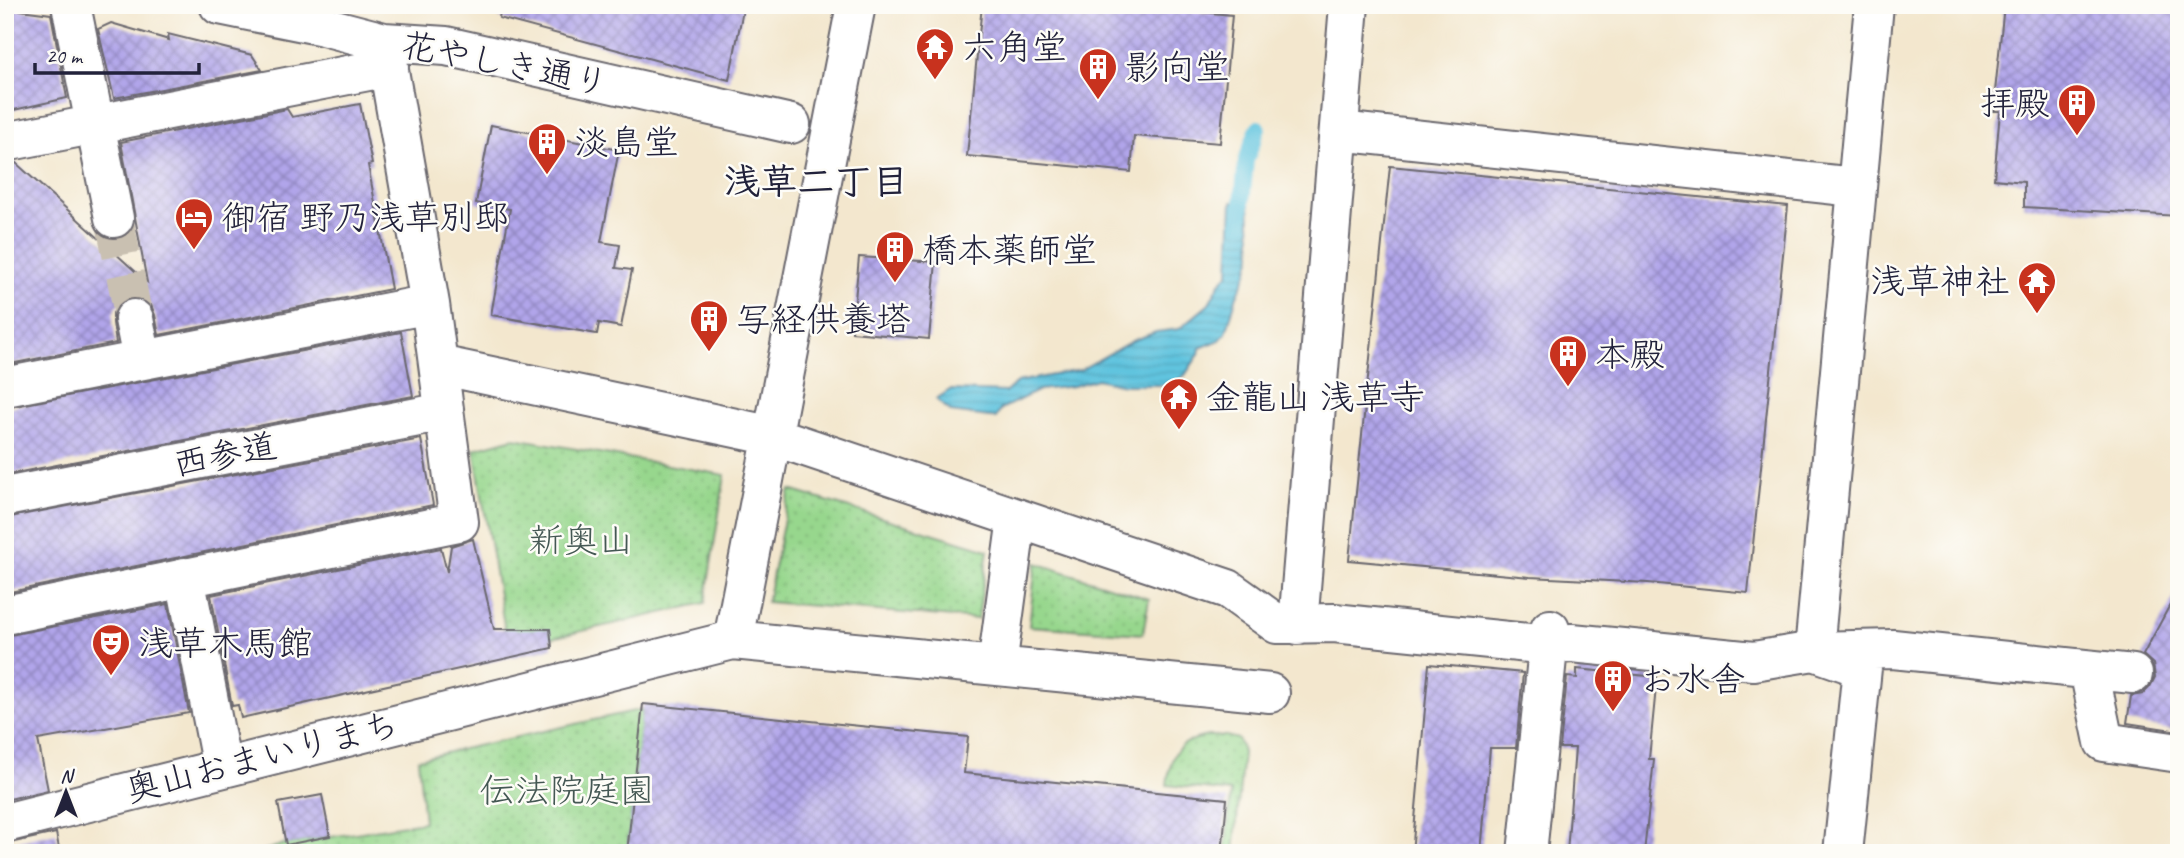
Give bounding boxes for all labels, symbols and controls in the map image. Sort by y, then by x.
street label: 花やしき通り [398,22,612,106]
place label: 六角堂 [962,25,1067,70]
temple icon: 六角堂 [914,26,956,81]
scale bar [35,32,200,76]
text: 20 m [46,43,84,69]
place label: 影向堂 [1125,45,1230,90]
building icon: 影向堂 [1077,46,1119,101]
place label: 拝殿 [1980,81,2050,126]
building icon: 拝殿 [2056,82,2098,137]
place label: 淡島堂 [574,120,679,165]
building icon: 淡島堂 [526,121,568,176]
district label: 浅草二丁目 [724,158,909,205]
place label: 御宿 野乃浅草別邸 [221,195,509,240]
hotel icon: 御宿 野乃浅草別邸 [173,196,215,251]
place label: 橋本薬師堂 [922,228,1097,273]
building icon: 橋本薬師堂 [874,229,916,284]
place label: 浅草神社 [1870,259,2010,304]
temple icon: 浅草神社 [2016,260,2058,315]
place label: 写経供養塔 [736,297,911,342]
building icon: 写経供養塔 [688,298,730,353]
place label: 本殿 [1595,332,1665,377]
building icon: 本殿 [1547,333,1589,388]
place label: 金龍山 浅草寺 [1206,375,1424,420]
temple icon: 金龍山 浅草寺 [1158,376,1200,431]
street label: 西参道 [169,423,281,487]
park label: 新奥山 [528,518,634,563]
place label: 浅草木馬館 [138,621,313,666]
theatre icon: 浅草木馬館 [90,622,132,677]
place label: お水舎 [1640,657,1745,702]
building icon: お水舎 [1592,658,1634,713]
street label: 奥山おまいりまち [121,701,403,813]
north arrow [32,756,102,826]
text: N [60,764,75,788]
park label: 伝法院庭園 [479,768,655,813]

